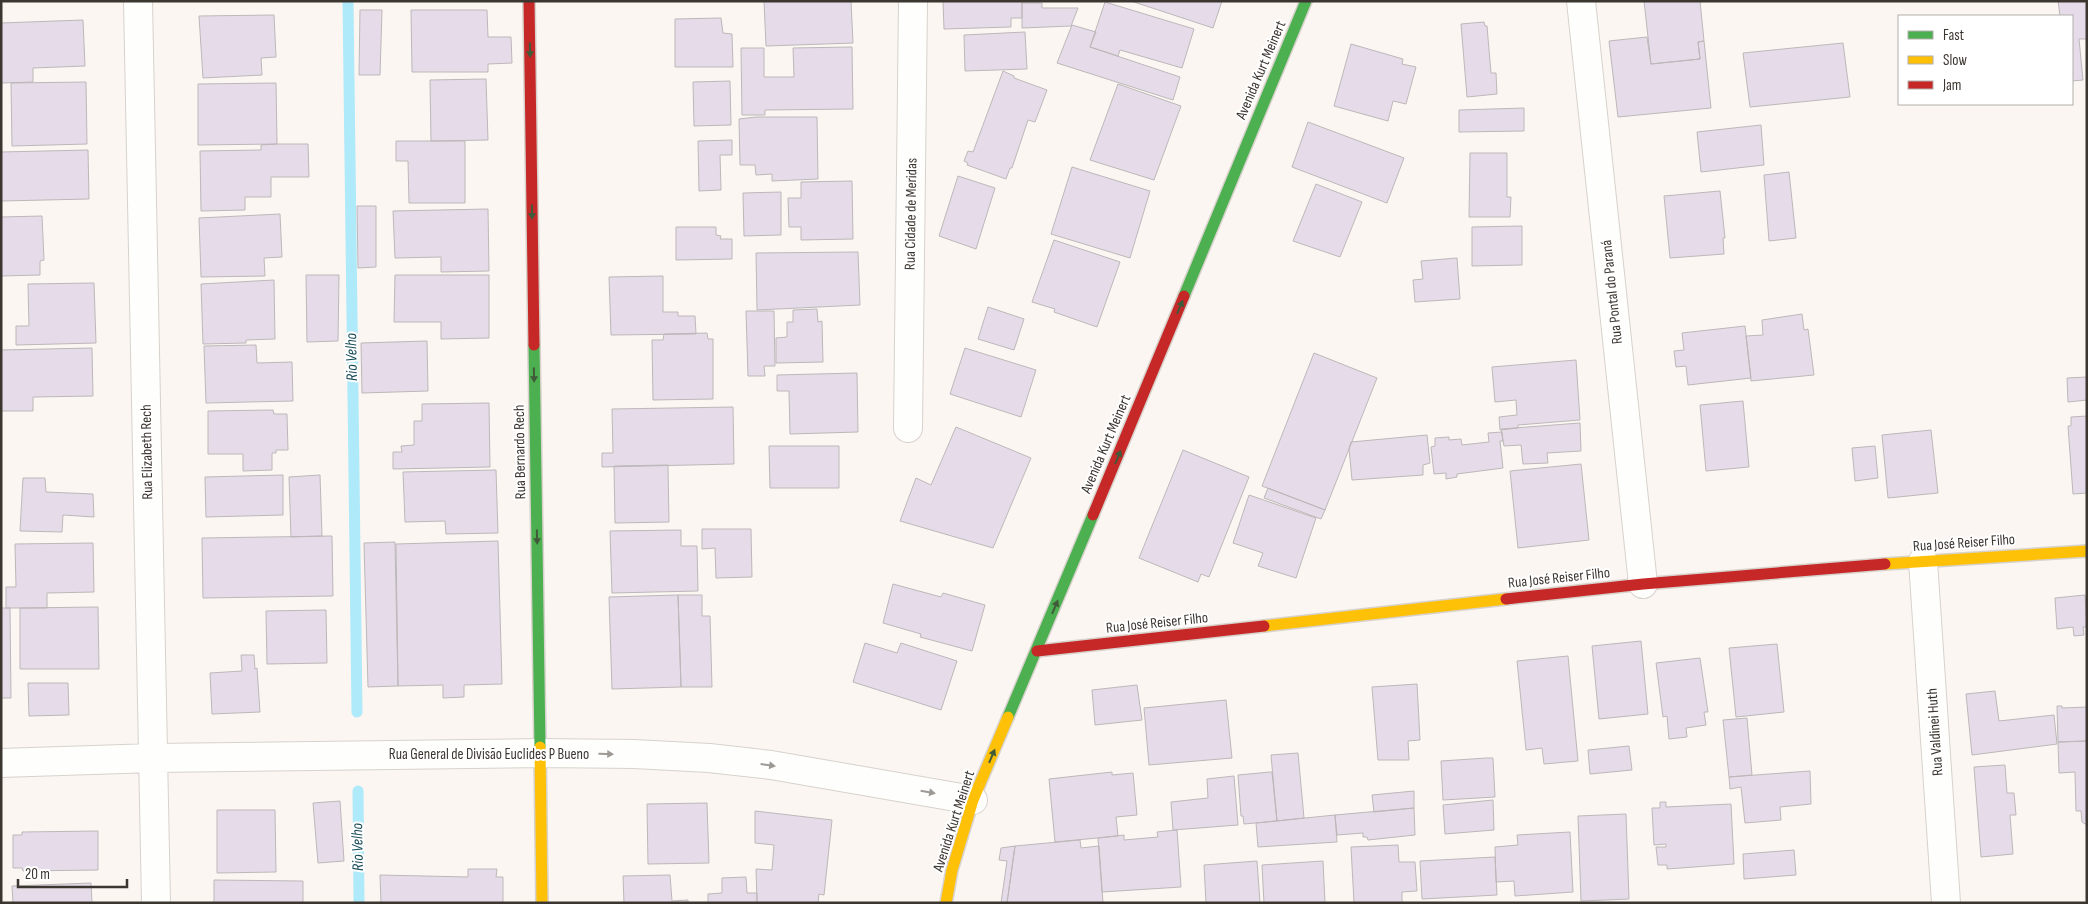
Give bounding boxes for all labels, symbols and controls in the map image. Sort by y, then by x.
legend [1898,15,2073,105]
street label: Avenida Kurt Meinert [1231,18,1290,123]
text: Fast [1943,26,1965,45]
one-way arrow [526,42,534,58]
text: Slow [1943,51,1967,70]
text: Jam [1942,76,1961,95]
street label: Rua Cidade de Meridas [901,158,921,270]
one-way arrow [528,205,536,221]
street label: Rua Pontal do Paraná [1597,239,1627,345]
one-way arrow [1176,300,1184,314]
water label: Rio Velho [342,332,362,381]
one-way arrow [530,367,538,383]
street label: Avenida Kurt Meinert [1076,392,1135,497]
street label: Rua Elizabeth Rech [137,404,157,500]
street label: Rua Bernardo Rech [510,404,530,500]
one-way arrow [1114,450,1122,464]
one-way arrow [533,530,541,546]
street label: Rua José Reiser Filho [1912,530,2016,556]
street label: Rua José Reiser Filho [1507,563,1611,593]
one-way arrow [1052,600,1060,614]
street label: Rua José Reiser Filho [1105,608,1209,638]
street label: Rua Valdinei Huth [1922,688,1948,776]
street label: Rua General de Divisão Euclides P Bueno [389,745,589,764]
one-way arrow [988,749,996,763]
one-way arrow [598,750,614,758]
one-way arrow [760,761,776,769]
street label: Avenida Kurt Meinert [928,768,979,875]
one-way arrow [920,789,936,797]
water label: Rio Velho [348,822,368,871]
scale bar [18,856,126,888]
text: 20 m [25,865,50,884]

